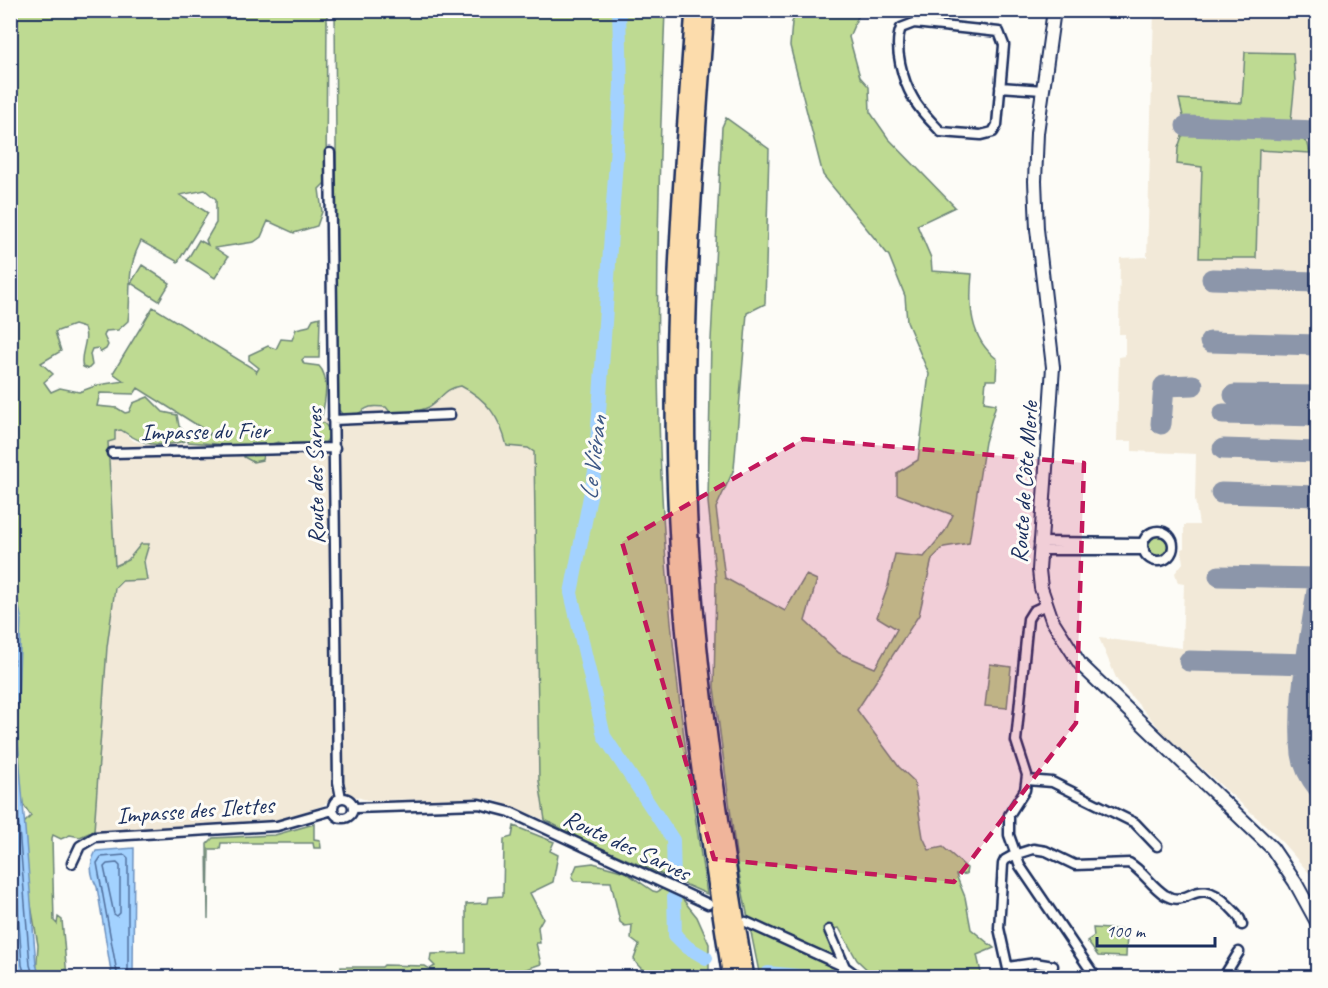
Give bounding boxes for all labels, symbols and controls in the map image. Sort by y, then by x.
street label: Route de Côte Merle [1003,398,1045,564]
street label: Route des Sarves [299,406,331,545]
water label: Le Viéran [571,412,615,502]
street label: Impasse du Fier [140,415,272,447]
street label: Impasse des Ilettes [115,789,277,830]
street label: Route des Sarves [559,803,697,888]
scale bar [1097,910,1216,948]
text: 100 m [1106,920,1147,942]

